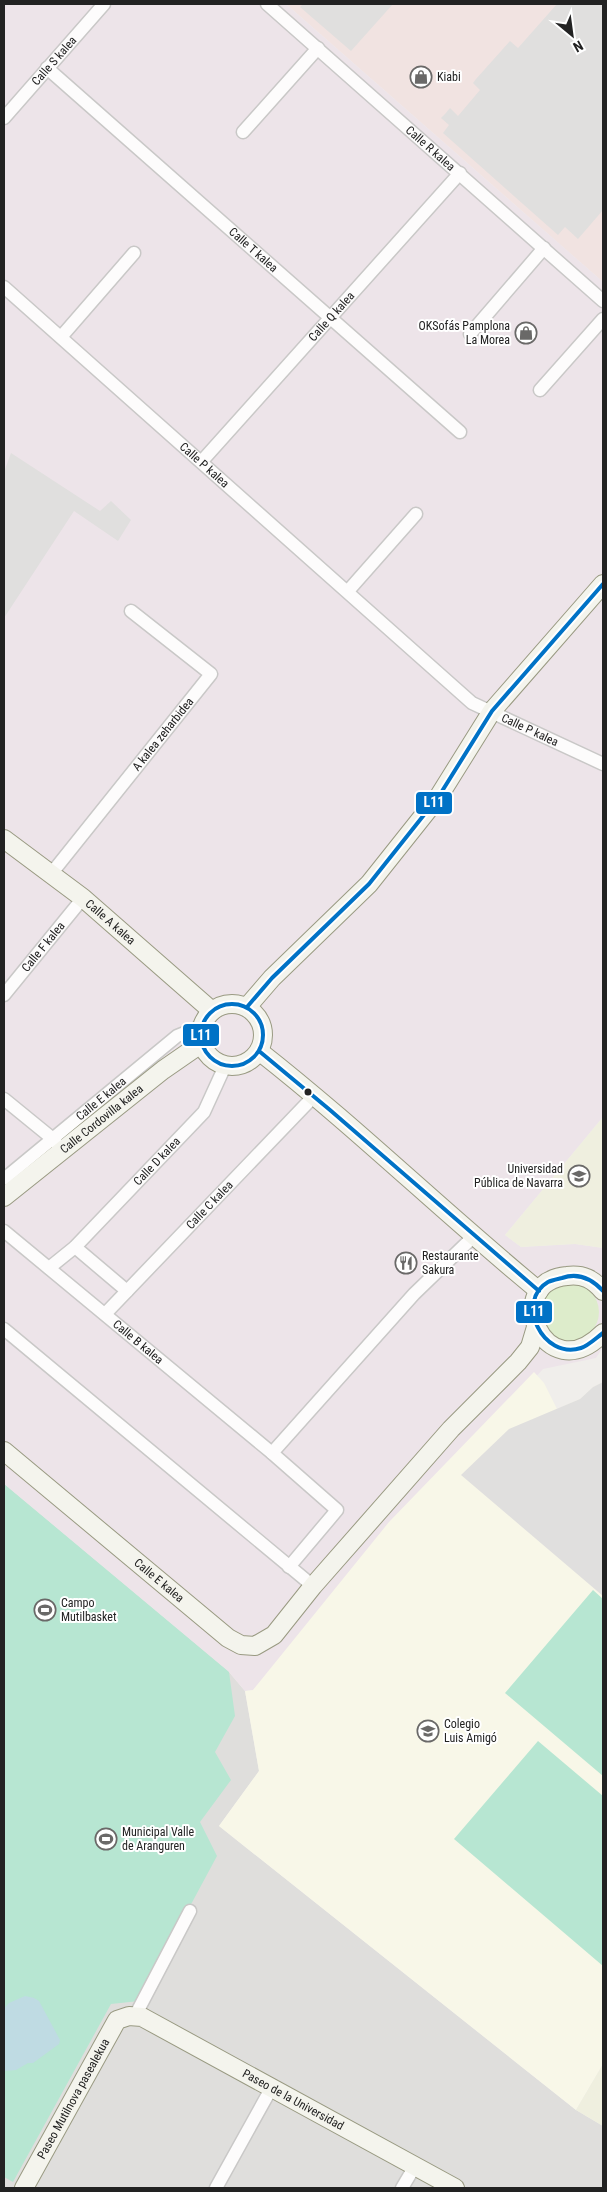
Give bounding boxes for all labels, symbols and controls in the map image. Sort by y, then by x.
north arrow [547,10,597,60]
street label: Calle S kalea [29,33,80,88]
text: N [571,37,586,55]
shop icon: Kiabi [409,65,433,89]
place label: Kiabi [437,70,461,84]
street label: Calle R kalea [403,123,458,174]
street label: Calle T kalea [226,225,281,275]
street label: Calle Q kalea [306,289,357,344]
place label: OKSofás Pamplona La Morea [419,319,510,347]
shop icon: OKSofás Pamplona La Morea [514,321,538,345]
street label: Calle P kalea [177,439,232,491]
street label: A kalea zeharbidea [129,695,196,774]
street label: Calle P kalea [499,711,561,749]
line badge: L11 [415,791,453,815]
text: L11 [424,794,444,810]
street label: Calle A kalea [83,896,138,948]
street label: Calle F kalea [19,919,68,975]
line badge: L11 [182,1023,220,1047]
text: L11 [191,1027,211,1043]
street label: Calle E kalea [73,1074,129,1123]
street label: Calle Cordovilla kalea [57,1082,146,1156]
unlabelled marker [303,1087,313,1097]
street label: Calle D kalea [131,1134,183,1188]
place label: Universidad Pública de Navarra [474,1162,563,1190]
school or university icon: Universidad Pública de Navarra [567,1164,591,1188]
street label: Calle C kalea [183,1178,236,1232]
place label: Restaurante Sakura [422,1249,479,1277]
restaurant icon: Restaurante Sakura [394,1251,418,1275]
line badge: L11 [515,1300,553,1324]
text: L11 [524,1303,544,1319]
street label: Calle B kalea [110,1317,166,1367]
street label: Calle E kalea [131,1556,187,1605]
place label: Campo Mutilbasket [61,1596,117,1624]
sports icon: Campo Mutilbasket [33,1598,57,1622]
place label: Colegio Luis Amigó [444,1717,497,1745]
school or university icon: Colegio Luis Amigó [416,1719,440,1743]
place label: Municipal Valle de Aranguren [122,1825,195,1853]
sports icon: Municipal Valle de Aranguren [94,1827,118,1851]
street label: Paseo Mutilnova pasealekua [34,2036,112,2161]
street label: Paseo de la Universidad [240,2066,346,2133]

